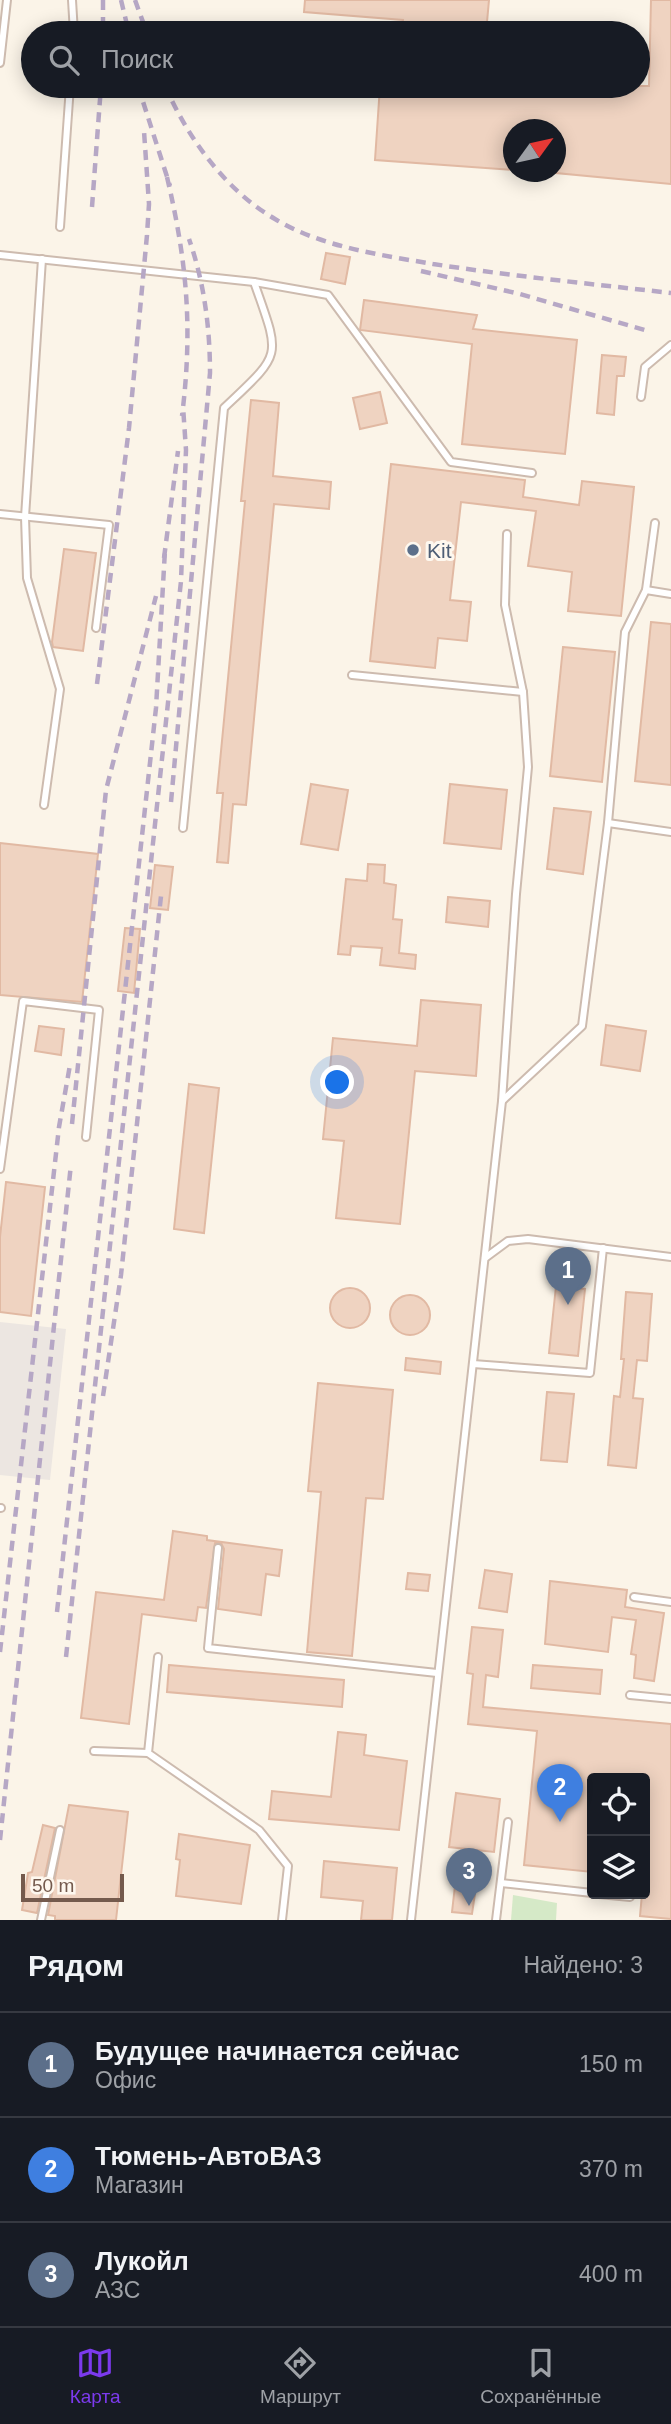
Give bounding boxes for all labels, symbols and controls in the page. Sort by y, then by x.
search box [21,21,650,98]
icon: search [45,41,83,79]
text: Поиск [101,44,173,74]
north arrow [503,119,566,182]
place label: Kit [427,539,452,562]
marker: Kit [405,542,421,558]
your location [320,1065,354,1099]
pin: 1 [545,1247,591,1305]
pin: 2 [537,1764,583,1822]
map controls [587,1773,650,1899]
button: locate [587,1773,650,1836]
button: layers [587,1836,650,1899]
pin: 3 [446,1848,492,1906]
scale bar [21,1871,124,1903]
text: 50 m [32,1875,74,1896]
text: Рядом [28,1949,124,1982]
text: Найдено: 3 [523,1952,643,1978]
text: Будущее начинается сейчас [95,2036,460,2066]
text: 1 [45,2051,57,2077]
text: 150 m [579,2051,643,2077]
text: Офис [95,2067,156,2093]
text: Тюмень-АвтоВАЗ [95,2141,322,2171]
text: 2 [45,2156,57,2182]
text: 370 m [579,2156,643,2182]
text: Магазин [95,2172,184,2198]
text: Лукойл [95,2246,189,2276]
text: 3 [45,2261,57,2287]
text: 400 m [579,2261,643,2287]
text: АЗС [95,2277,140,2303]
tab: Карта [70,2344,121,2408]
tab: Маршрут [260,2344,341,2408]
tab: Сохранённые [480,2344,601,2408]

